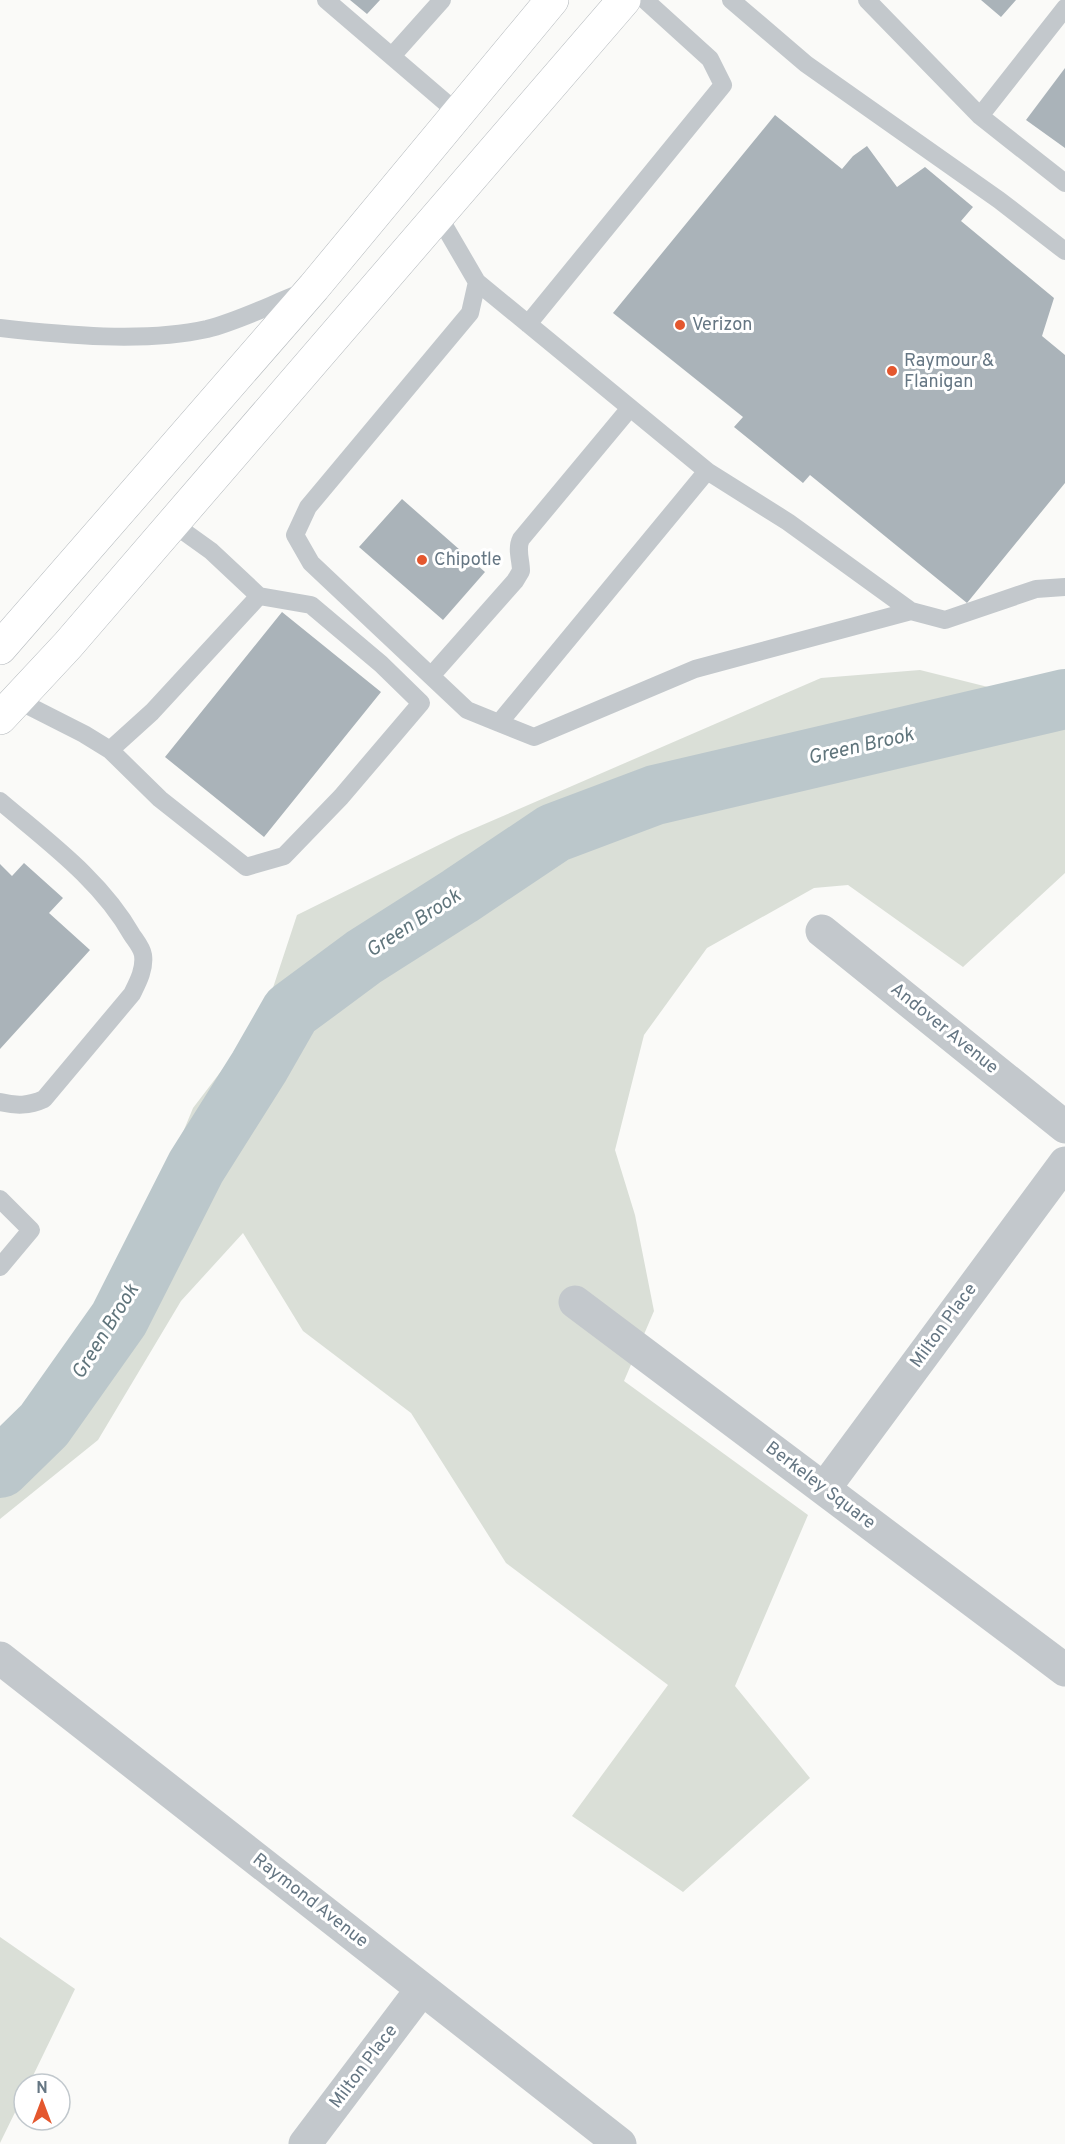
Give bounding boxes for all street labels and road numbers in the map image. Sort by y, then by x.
street label: Andover Avenue [885,978,1003,1080]
street label: Milton Place [906,1279,982,1373]
street label: Berkeley Square [760,1437,880,1535]
street label: Raymond Avenue [248,1849,372,1953]
street label: Milton Place [325,2020,403,2114]

